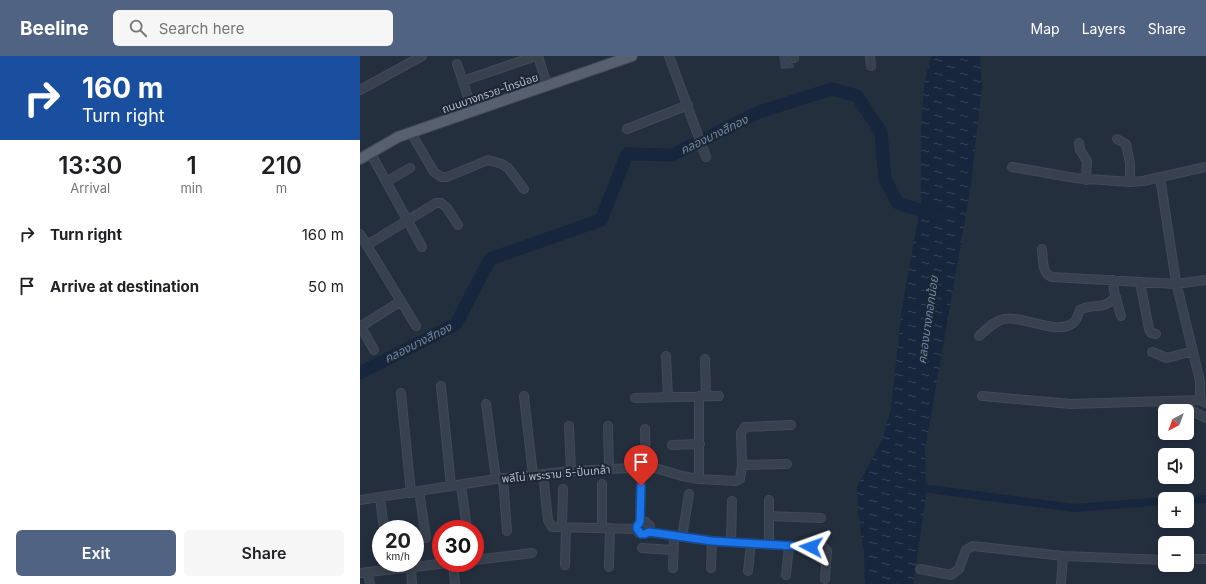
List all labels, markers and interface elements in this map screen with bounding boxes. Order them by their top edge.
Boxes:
search box [113,10,393,46]
text: Beeline [20,17,89,40]
icon: search [127,17,149,39]
text: Search here [159,19,244,38]
text: Map [1031,20,1060,37]
text: Layers [1082,20,1126,37]
text: Share [1148,20,1186,37]
street label: ถนนบางกรวย-ไทรน้อย [440,70,540,116]
text: 160 m [82,71,163,105]
icon: right [16,72,68,124]
text: Turn right [82,105,165,126]
water label: คลองบางสีทอง [677,111,751,157]
text: 13:30 [58,151,122,180]
text: 1 [187,151,197,180]
text: 210 [261,151,302,180]
text: Arrival [70,180,110,196]
text: min [180,180,203,196]
text: m [276,180,287,196]
icon: right [16,223,38,245]
text: Turn right [50,225,122,244]
text: 160 m [302,225,344,244]
water label: คลองบางกอกน้อย [914,274,941,365]
icon: arrive [16,275,38,297]
text: Arrive at destination [50,277,199,296]
text: 50 m [308,277,344,296]
water label: คลองบางสีทอง [382,319,454,366]
north arrow [1158,404,1194,440]
map controls [1158,404,1194,572]
pin [624,445,658,486]
button: sound [1158,448,1194,484]
icon: arrive [630,451,652,473]
street label: พลีโน่ พระราม 5-ปิ่นเกล้า [501,462,611,486]
button: + [1158,492,1194,528]
speed limit sign: 30 [432,520,484,572]
position arrow [790,526,832,568]
text: 20 [385,529,411,553]
button: Exit [16,530,176,576]
button: Share [184,530,344,576]
button: − [1158,536,1194,572]
text: km/h [386,550,410,562]

